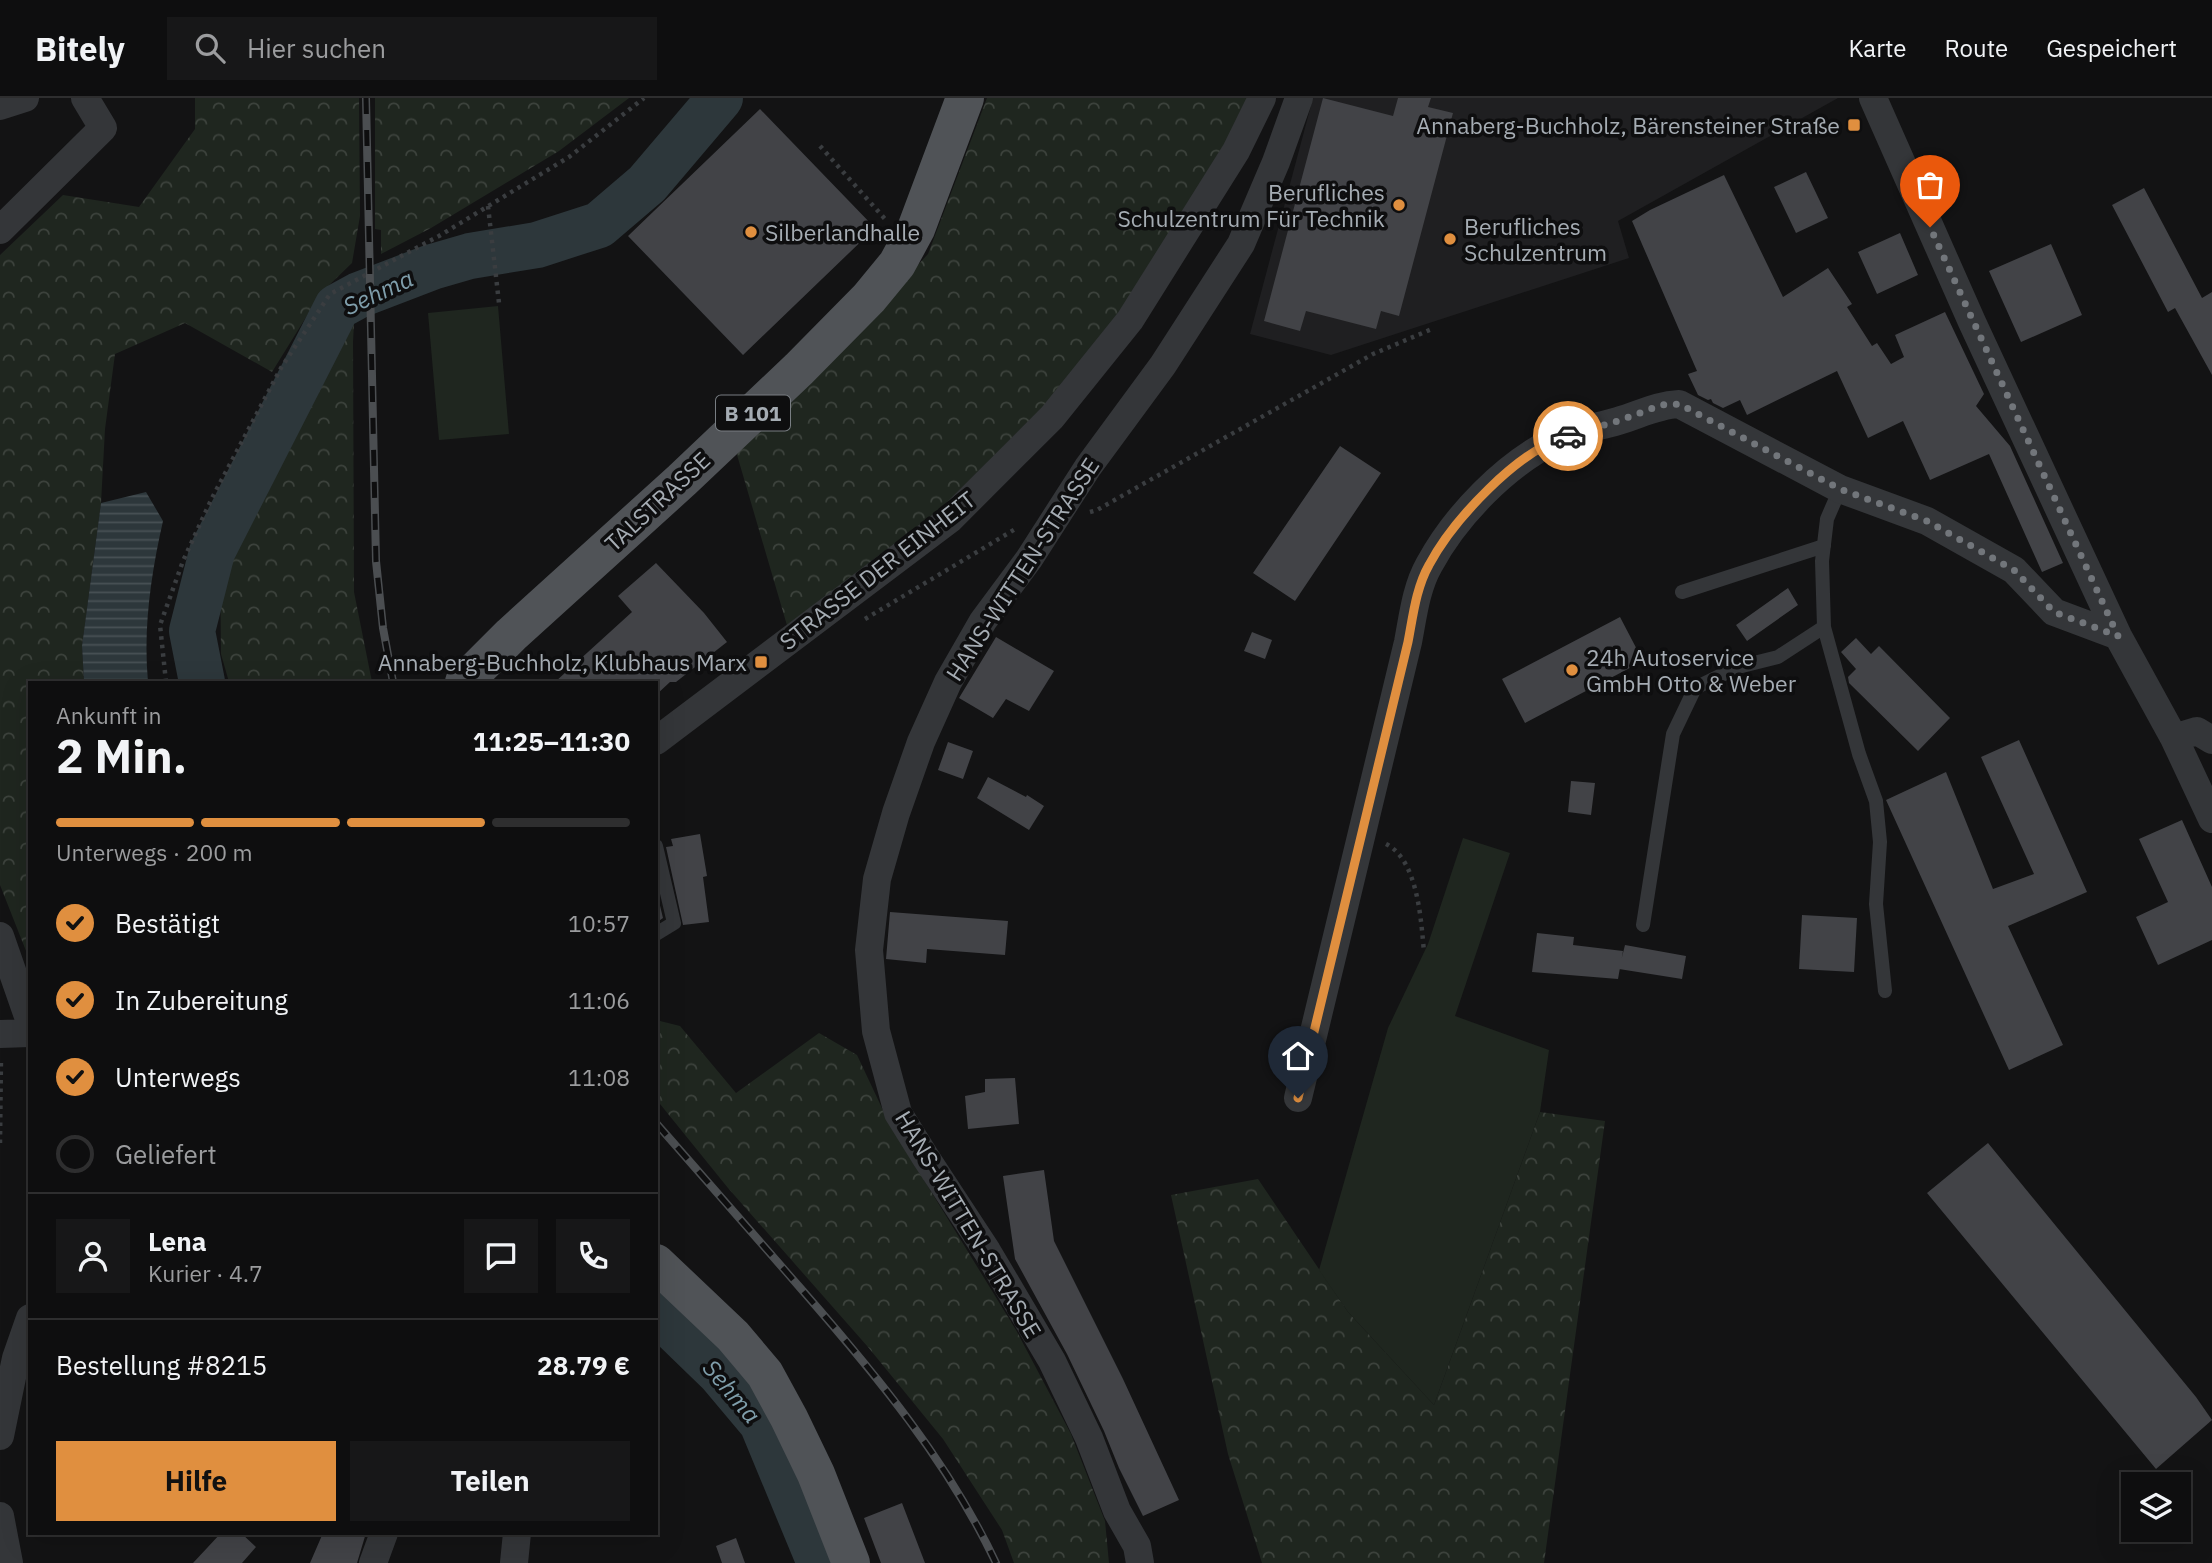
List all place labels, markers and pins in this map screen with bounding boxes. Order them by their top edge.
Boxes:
place label: Annaberg-Buchholz, Bärensteiner Straße [1416,110,1840,140]
marker: Annaberg-Buchholz, Bärensteiner Straße [1846,117,1862,133]
pin [1900,155,1960,227]
place label: Berufliches Schulzentrum Für Technik [1117,177,1385,233]
marker: Berufliches Schulzentrum Für Technik [1391,197,1407,213]
place label: Berufliches Schulzentrum [1464,211,1607,267]
place label: Silberlandhalle [765,217,920,247]
marker: Silberlandhalle [743,224,759,240]
marker: Berufliches Schulzentrum [1442,231,1458,247]
place label: 24h Autoservice GmbH Otto & Weber [1586,642,1797,698]
place label: Annaberg-Buchholz, Klubhaus Marx [378,647,747,677]
marker: Annaberg-Buchholz, Klubhaus Marx [753,654,769,670]
marker: 24h Autoservice GmbH Otto & Weber [1564,662,1580,678]
pin [1268,1026,1328,1098]

